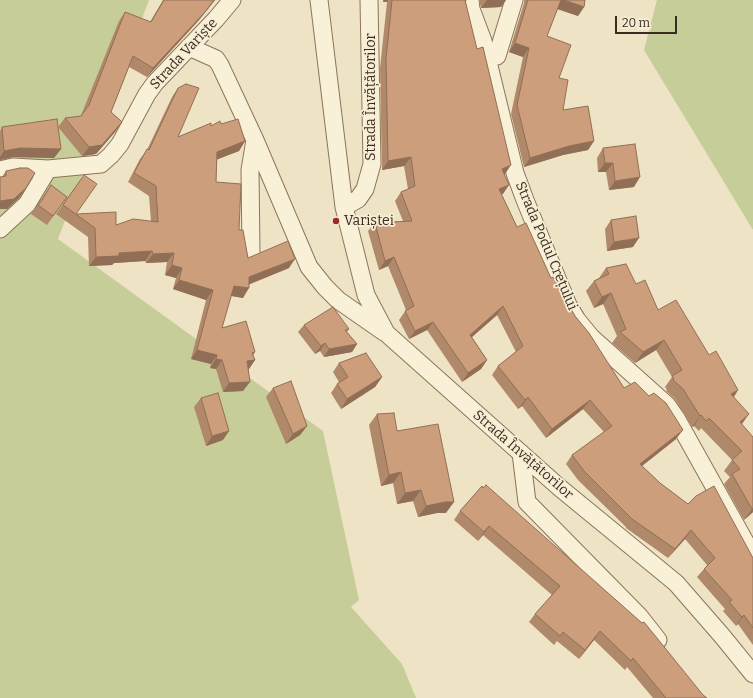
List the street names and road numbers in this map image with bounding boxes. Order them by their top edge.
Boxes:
street label: Strada Variște [147,15,221,93]
street label: Strada Învățătorilor [363,33,379,161]
street label: Strada Podul Crețului [511,179,581,313]
street label: Strada Învățătorilor [469,407,577,503]

